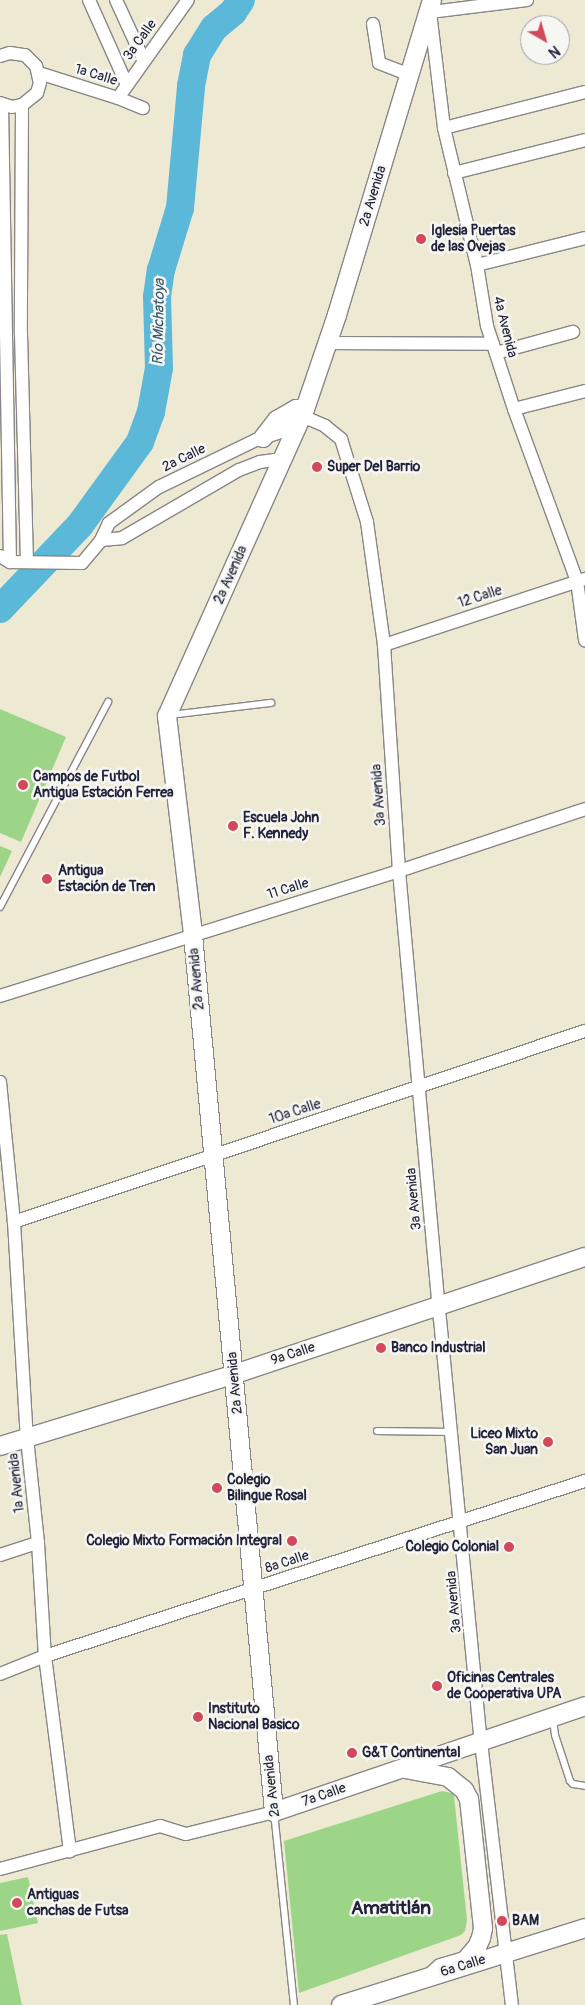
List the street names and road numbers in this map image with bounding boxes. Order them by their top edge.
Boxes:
street label: 3a Calle [120,16,160,64]
street label: 1a Calle [73,61,119,89]
street label: 2a Avenida [356,164,390,228]
street label: 4a Avenida [489,295,521,359]
street label: 2a Calle [160,440,208,476]
street label: 2a Avenida [211,543,251,607]
street label: 12 Calle [456,582,504,612]
street label: 3a Avenida [368,763,390,827]
street label: 11 Calle [265,875,311,903]
street label: 2a Avenida [186,947,208,1011]
street label: 10a Calle [267,1096,323,1128]
street label: 3a Avenida [403,1167,425,1231]
street label: 9a Calle [269,1339,317,1369]
street label: 2a Avenida [224,1351,246,1415]
street label: 1a Avenida [6,1452,28,1514]
street label: 8a Calle [263,1547,311,1577]
street label: 3a Avenida [443,1570,465,1634]
street label: 2a Avenida [260,1754,284,1818]
street label: 7a Calle [300,1780,348,1810]
street label: 6a Calle [438,1951,488,1981]

